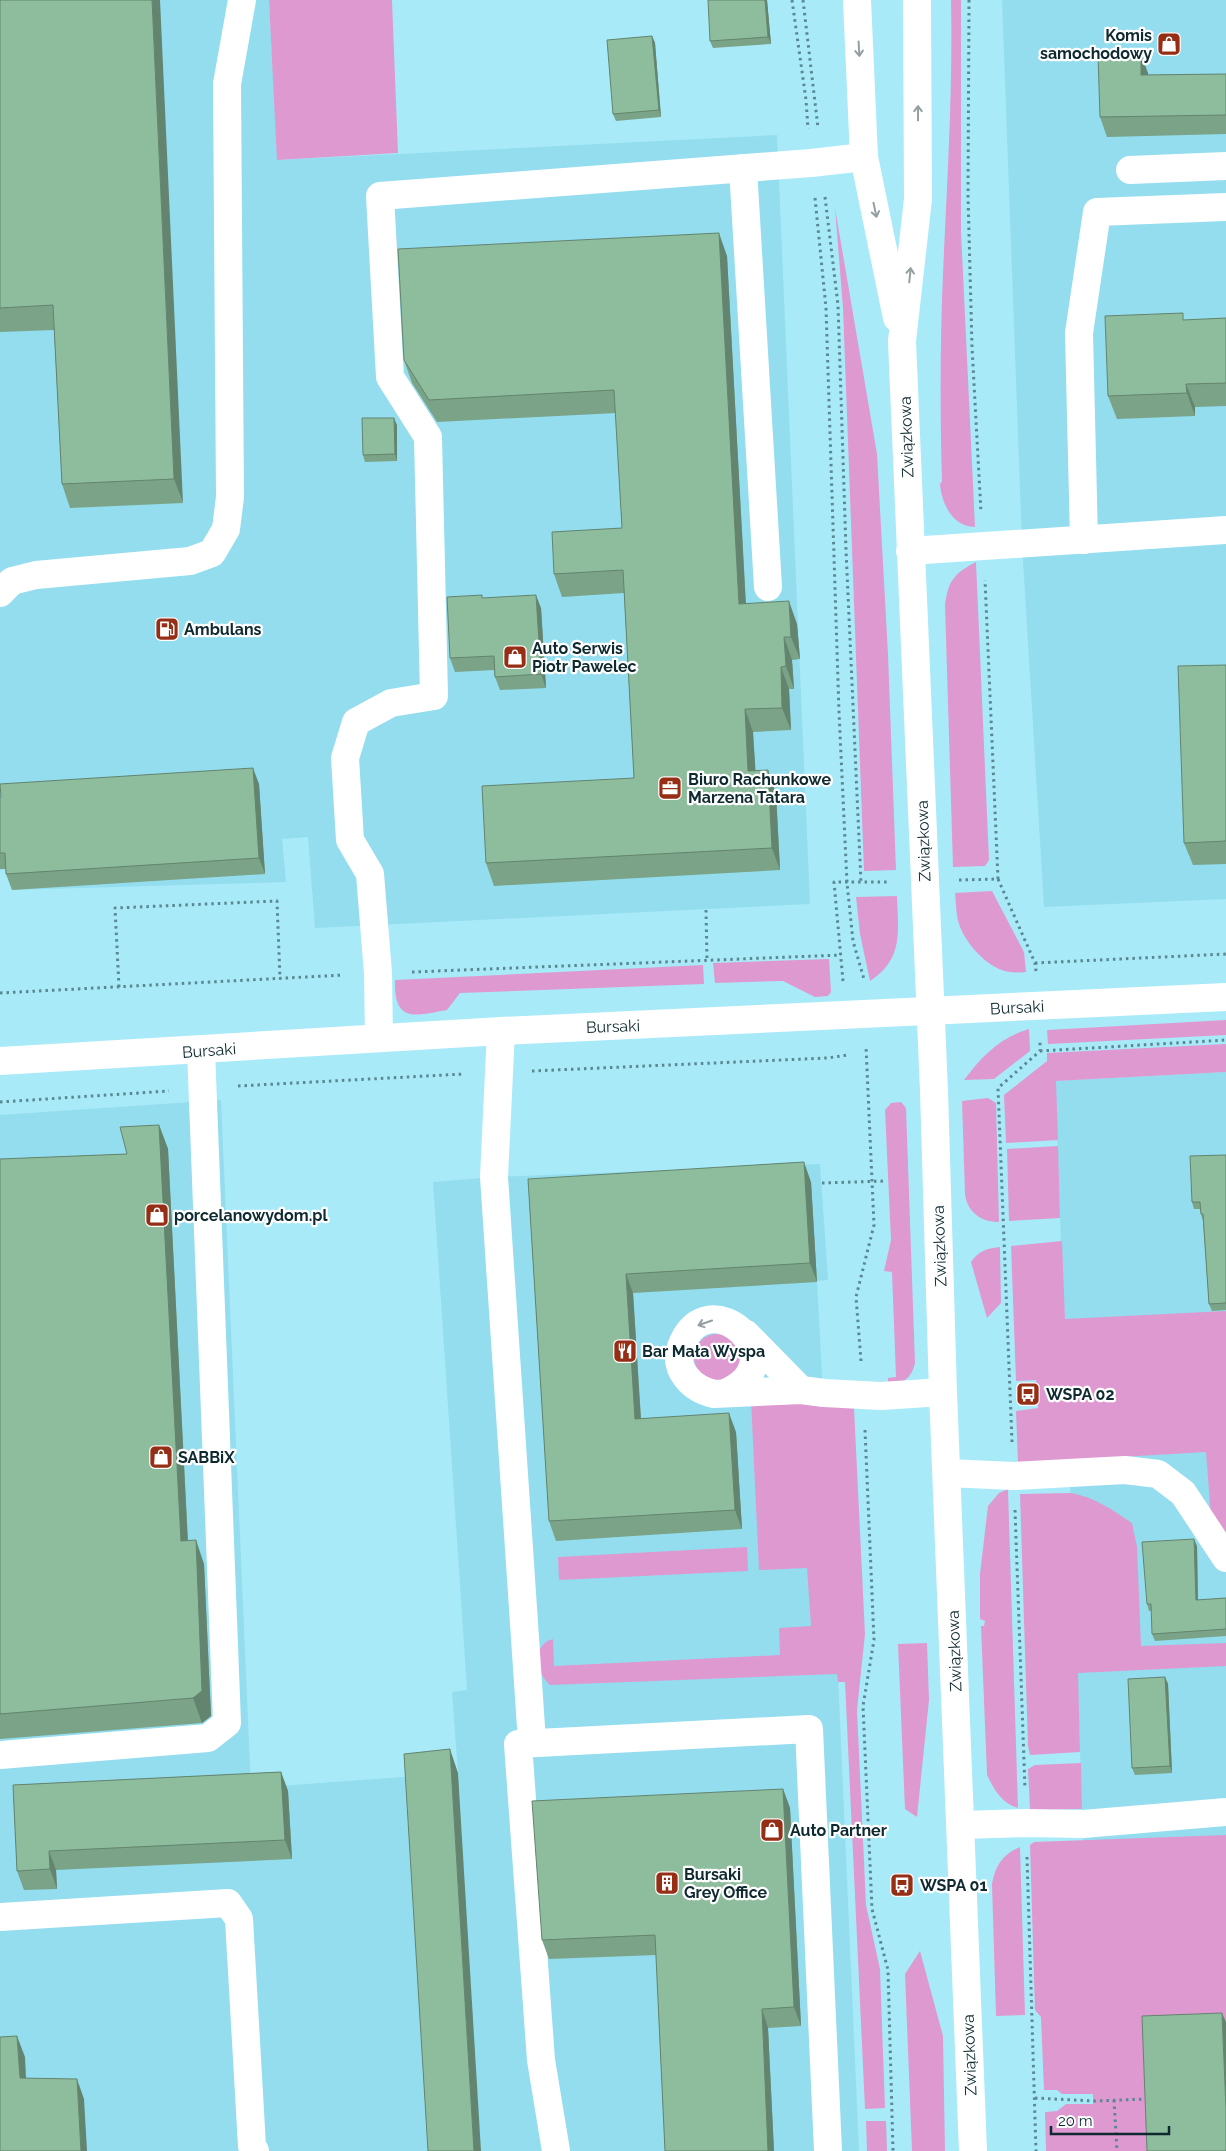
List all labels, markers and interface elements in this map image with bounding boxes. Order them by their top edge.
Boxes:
place label: Komis samochodowy [1040,26,1152,63]
shop icon: Komis samochodowy [1156,31,1182,57]
one-way arrow [855,40,864,56]
one-way arrow [913,105,923,122]
one-way arrow [871,202,881,218]
one-way arrow [905,268,915,284]
street label: Związkowa [896,396,917,478]
fuel station icon: Ambulans [154,616,180,642]
place label: Ambulans [184,620,262,639]
place label: Auto Serwis Piotr Pawelec [532,639,637,676]
shop icon: Auto Serwis Piotr Pawelec [502,644,528,670]
place label: Biuro Rachunkowe Marzena Tatara [688,770,831,807]
office icon: Biuro Rachunkowe Marzena Tatara [657,775,683,801]
street label: Związkowa [913,800,934,882]
street label: Bursaki [989,997,1045,1018]
street label: Bursaki [586,1016,640,1037]
street label: Bursaki [181,1039,237,1062]
shop icon: porcelanowydom.pl [144,1202,170,1228]
street label: Związkowa [929,1205,950,1287]
place label: porcelanowydom.pl [174,1206,328,1225]
one-way arrow [698,1319,713,1328]
restaurant icon: Bar Mała Wyspa [612,1338,638,1364]
place label: Bar Mała Wyspa [642,1342,765,1361]
bus stop icon: WSPA 02 [1015,1381,1041,1407]
place label: WSPA 02 [1046,1385,1114,1404]
shop icon: SABBiX [148,1444,174,1470]
place label: SABBiX [178,1448,235,1467]
street label: Związkowa [944,1610,965,1692]
shop icon: Auto Partner [759,1817,785,1843]
place label: Auto Partner [790,1821,887,1840]
place label: Bursaki Grey Office [684,1865,768,1902]
building icon: Bursaki Grey Office [654,1870,680,1896]
bus stop icon: WSPA 01 [889,1872,915,1898]
place label: WSPA 01 [920,1876,987,1895]
street label: Związkowa [959,2014,980,2096]
scale bar [1051,2104,1168,2136]
text: 20 m [1058,2112,1093,2130]

